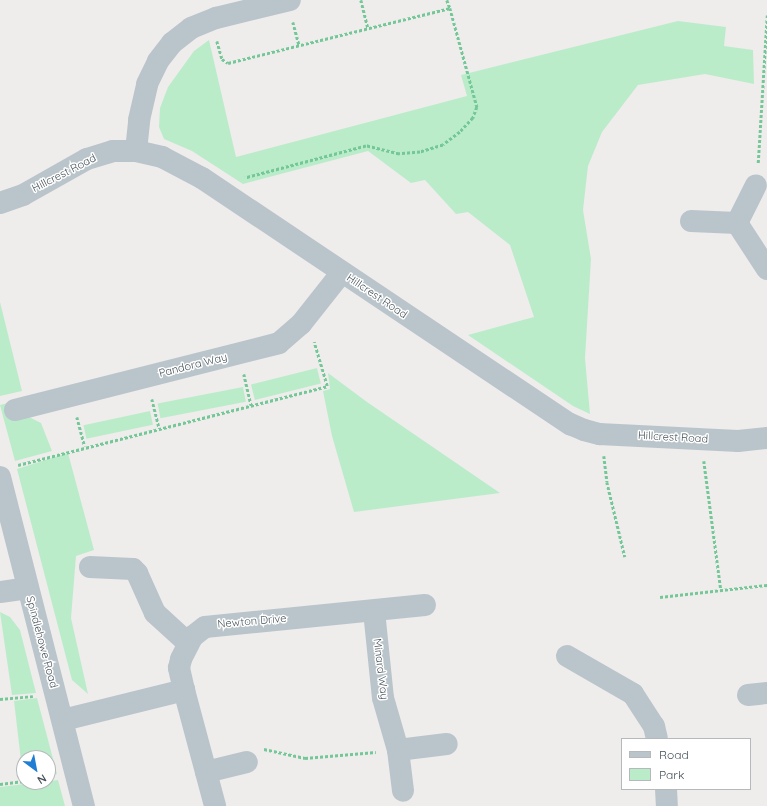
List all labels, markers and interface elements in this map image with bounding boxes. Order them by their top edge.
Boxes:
street label: Hillcrest Road [30,151,98,195]
street label: Hillcrest Road [344,271,410,321]
street label: Pandora Way [157,350,229,380]
street label: Hillcrest Road [638,429,708,445]
street label: Spindlehowe Road [23,595,61,689]
street label: Newton Drive [217,611,287,631]
street label: Minard Way [371,638,391,700]
legend [621,738,751,790]
text: Road [659,747,689,762]
north arrow [16,750,56,790]
text: Park [659,767,684,782]
text: N [35,771,49,787]

